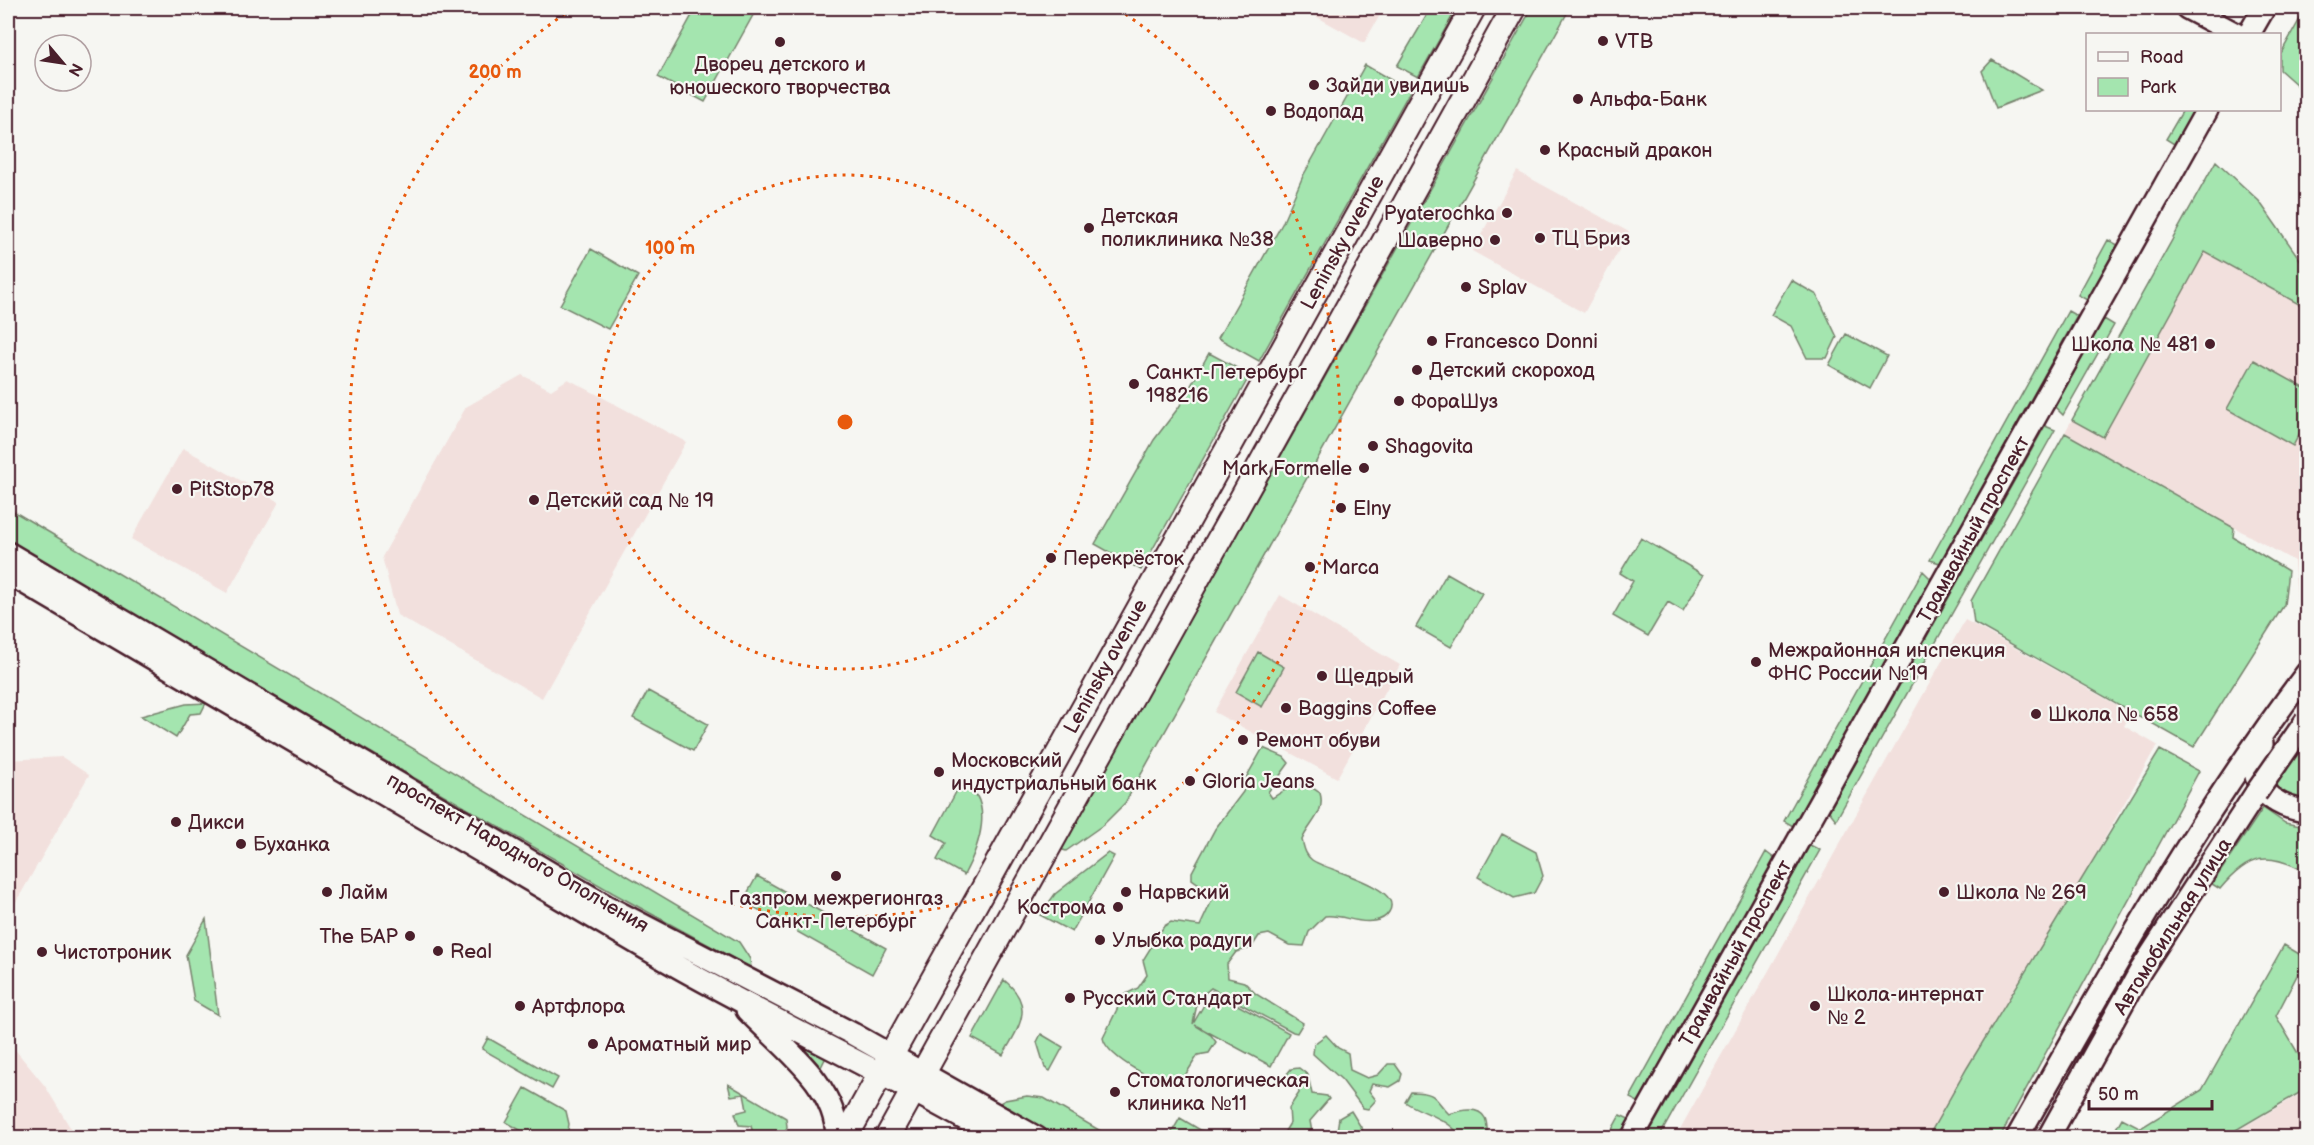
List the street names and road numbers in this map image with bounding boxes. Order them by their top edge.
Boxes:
street label: Leninsky avenue [1296,171,1390,314]
street label: Трамвайный проспект [1912,431,2036,627]
street label: Leninsky avenue [1059,595,1153,738]
street label: проспект Народного Ополчения [382,768,653,938]
street label: Автомобильная улица [2108,834,2237,1020]
street label: Трамвайный проспект [1674,855,1798,1051]

